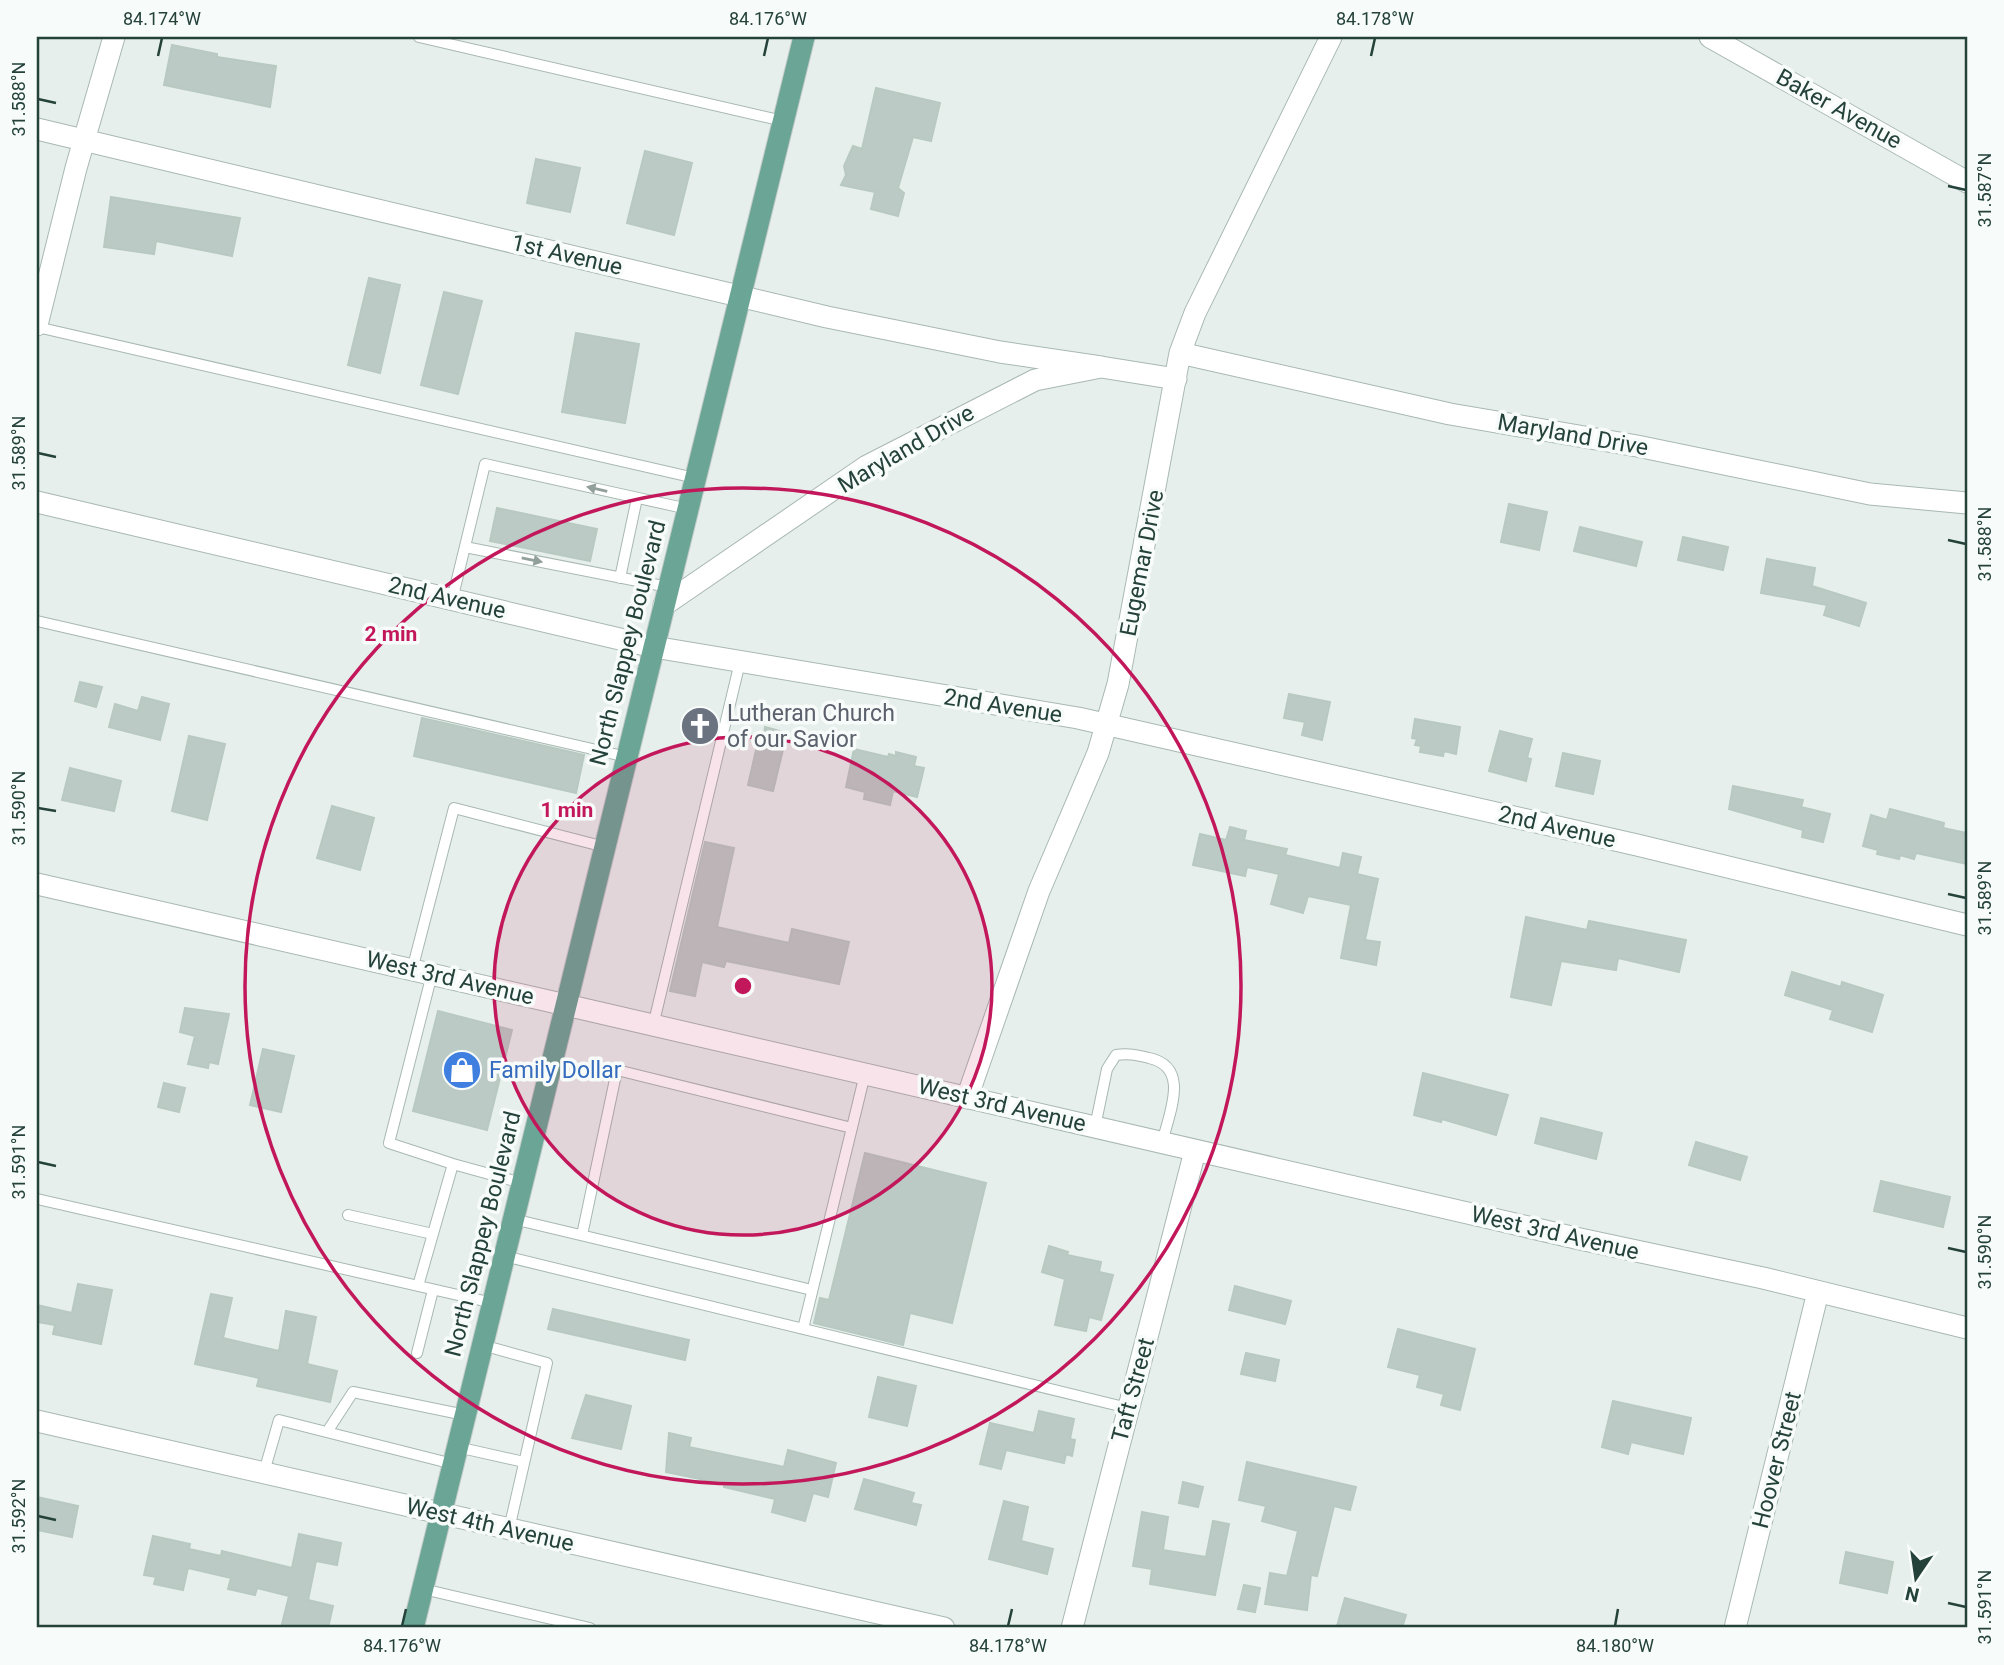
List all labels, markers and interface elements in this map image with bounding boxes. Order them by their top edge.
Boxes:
text: 84.174°W [123,8,201,29]
text: 84.176°W [729,8,807,29]
text: 84.178°W [1336,8,1414,29]
text: 31.588°N [8,62,29,136]
street label: Baker Avenue [1772,63,1906,155]
text: 31.587°N [1974,153,1995,227]
street label: 1st Avenue [509,229,625,281]
street label: Maryland Drive [833,399,979,499]
street label: Maryland Drive [1496,408,1650,462]
text: 31.589°N [8,416,29,490]
one-way arrow [586,484,608,495]
street label: Eugemar Drive [1115,488,1169,638]
text: 31.588°N [1974,507,1995,581]
street label: North Slappey Boulevard [584,518,672,768]
one-way arrow [521,555,543,566]
street label: 2nd Avenue [386,571,508,625]
text: 2 min [365,622,417,646]
street label: 2nd Avenue [942,683,1064,729]
place label: Lutheran Church of our Savior [727,700,895,753]
church icon: Lutheran Church of our Savior [679,705,721,747]
text: 31.590°N [8,771,29,845]
text: 1 min [541,798,593,822]
street label: 2nd Avenue [1496,800,1618,854]
text: 31.589°N [1974,861,1995,935]
street label: West 3rd Avenue [363,946,537,1010]
centre of rings [731,974,755,998]
shop icon: Family Dollar [441,1049,483,1091]
place label: Family Dollar [489,1057,622,1084]
street label: West 3rd Avenue [915,1073,1089,1137]
street label: North Slappey Boulevard [439,1109,527,1359]
text: 31.591°N [8,1125,29,1199]
street label: West 3rd Avenue [1468,1201,1642,1265]
text: 31.590°N [1974,1215,1995,1289]
street label: Taft Street [1106,1335,1160,1445]
street label: Hoover Street [1747,1389,1807,1531]
text: 31.592°N [8,1479,29,1553]
street label: West 4th Avenue [403,1493,577,1557]
north arrow [1882,1542,1952,1612]
text: 31.591°N [1974,1570,1995,1644]
text: N [1903,1581,1921,1607]
text: 84.176°W [363,1635,441,1656]
text: 84.178°W [969,1635,1047,1656]
text: 84.180°W [1576,1635,1654,1656]

